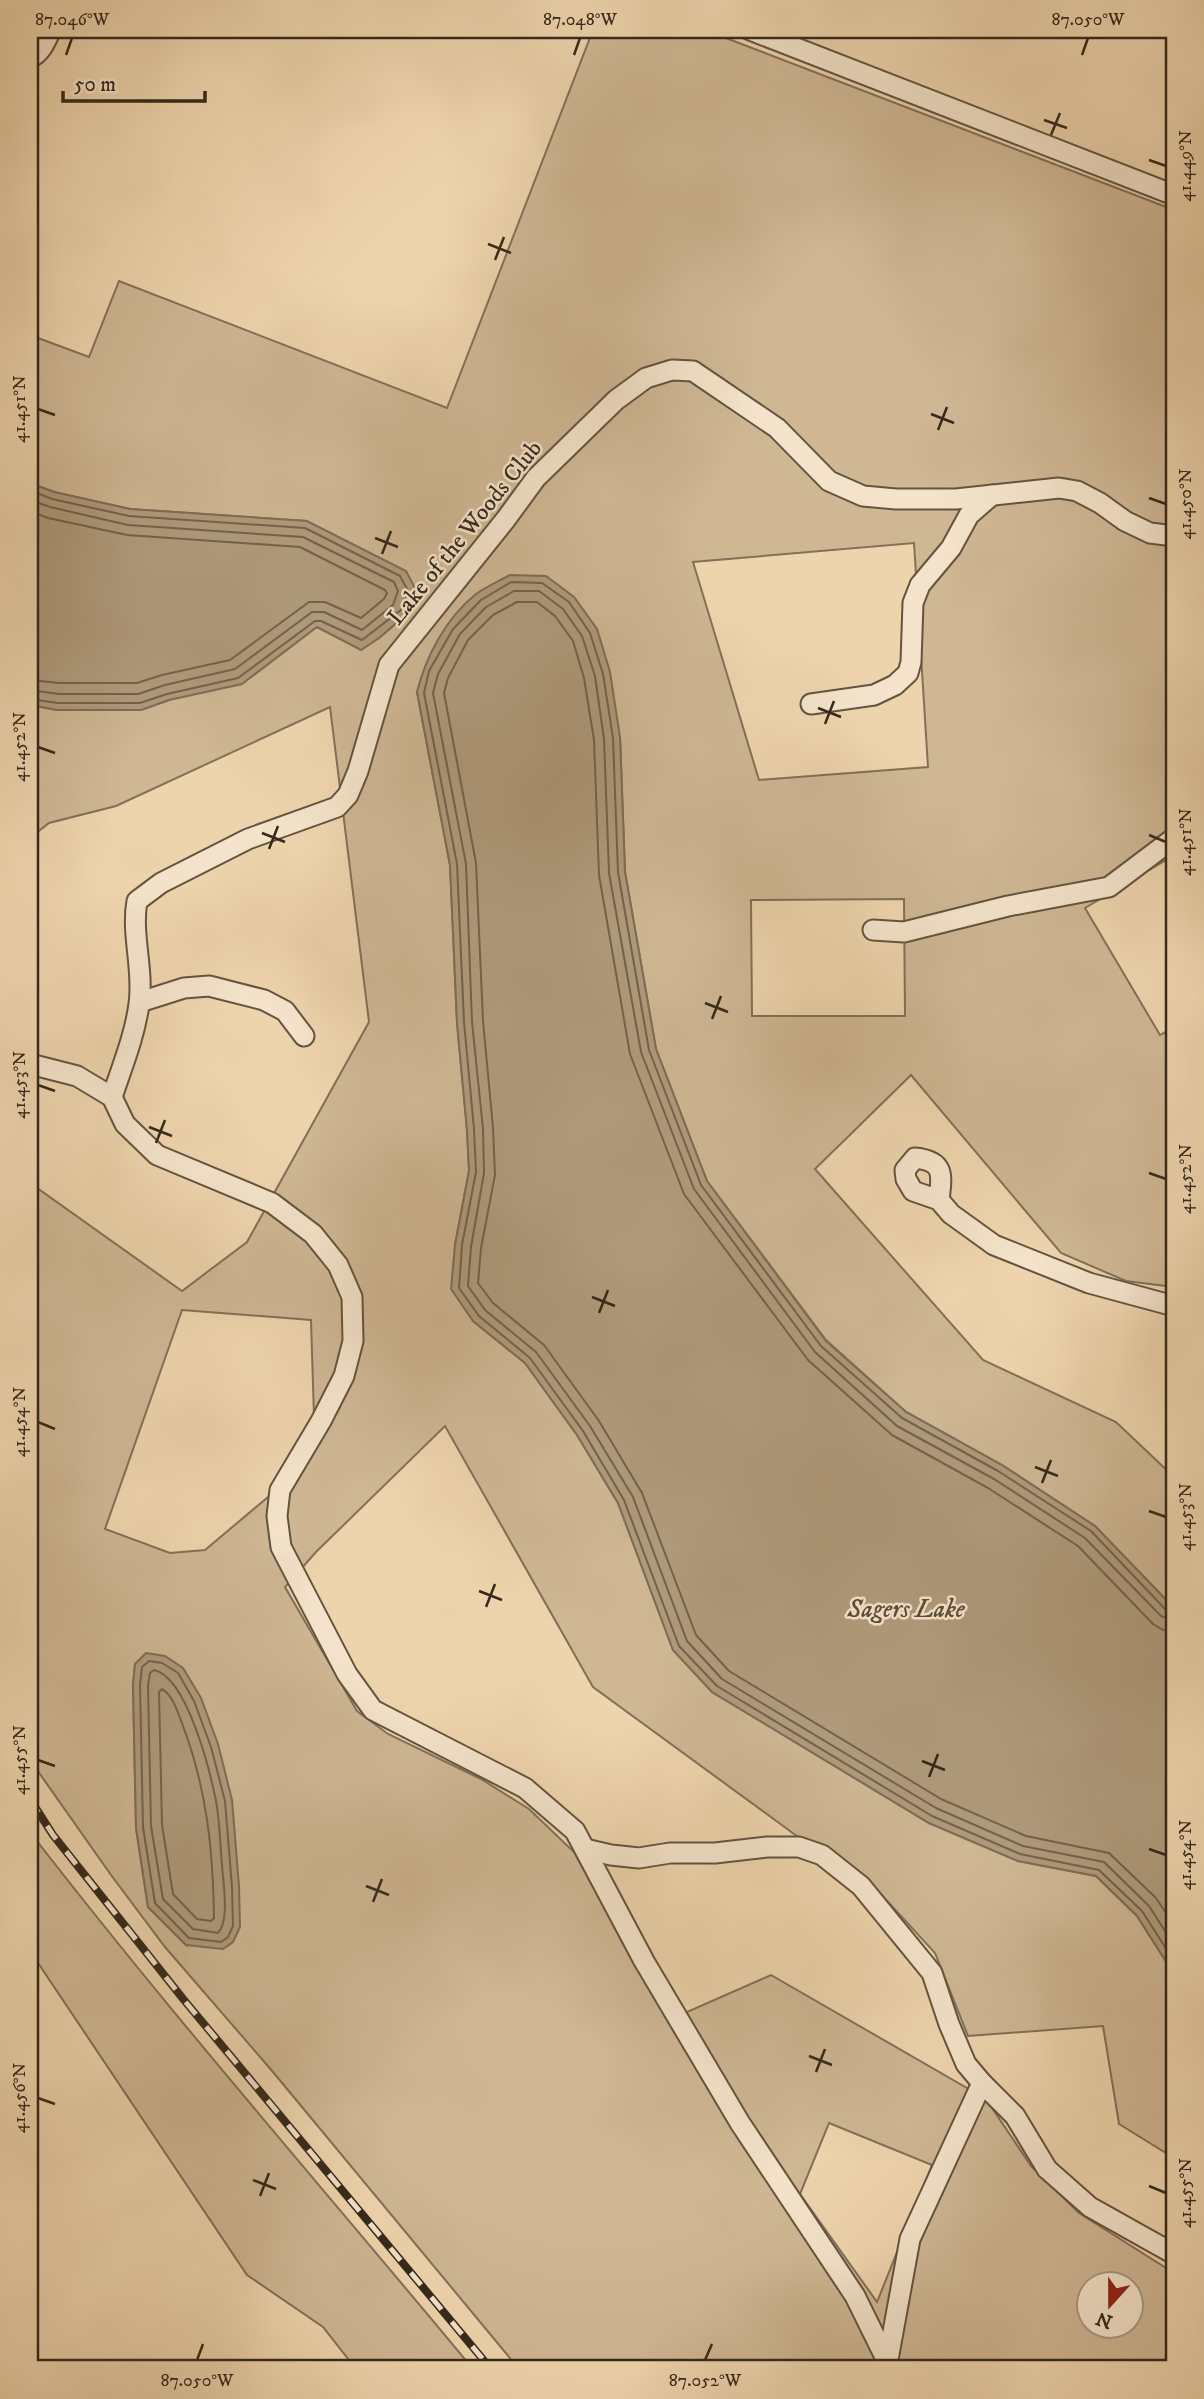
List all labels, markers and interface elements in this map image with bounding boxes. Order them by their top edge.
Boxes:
text: 87.046°W [35,9,110,31]
text: 87.048°W [543,9,617,31]
text: 87.050°W [1051,9,1125,31]
scale bar [63,60,205,104]
text: 50 m [74,72,116,98]
text: 41.449°N [1175,130,1197,202]
text: 41.451°N [9,375,31,443]
street label: Lake of the Woods Club [381,435,549,631]
text: 41.450°N [1175,468,1197,539]
text: 41.452°N [9,712,31,782]
text: 41.451°N [1175,808,1197,876]
text: 41.453°N [9,1051,31,1119]
text: 41.452°N [1175,1144,1197,1214]
text: 41.454°N [9,1387,31,1457]
text: 41.453°N [1175,1483,1197,1551]
water label: Sagers Lake [846,1593,966,1626]
text: 41.455°N [9,1725,31,1795]
text: 41.454°N [1175,1820,1197,1890]
text: 41.456°N [9,2063,31,2133]
text: 41.455°N [1175,2158,1197,2228]
north arrow [1074,2270,1144,2340]
text: N [1093,2306,1116,2333]
text: 87.050°W [160,2370,234,2392]
text: 87.052°W [669,2370,742,2392]

